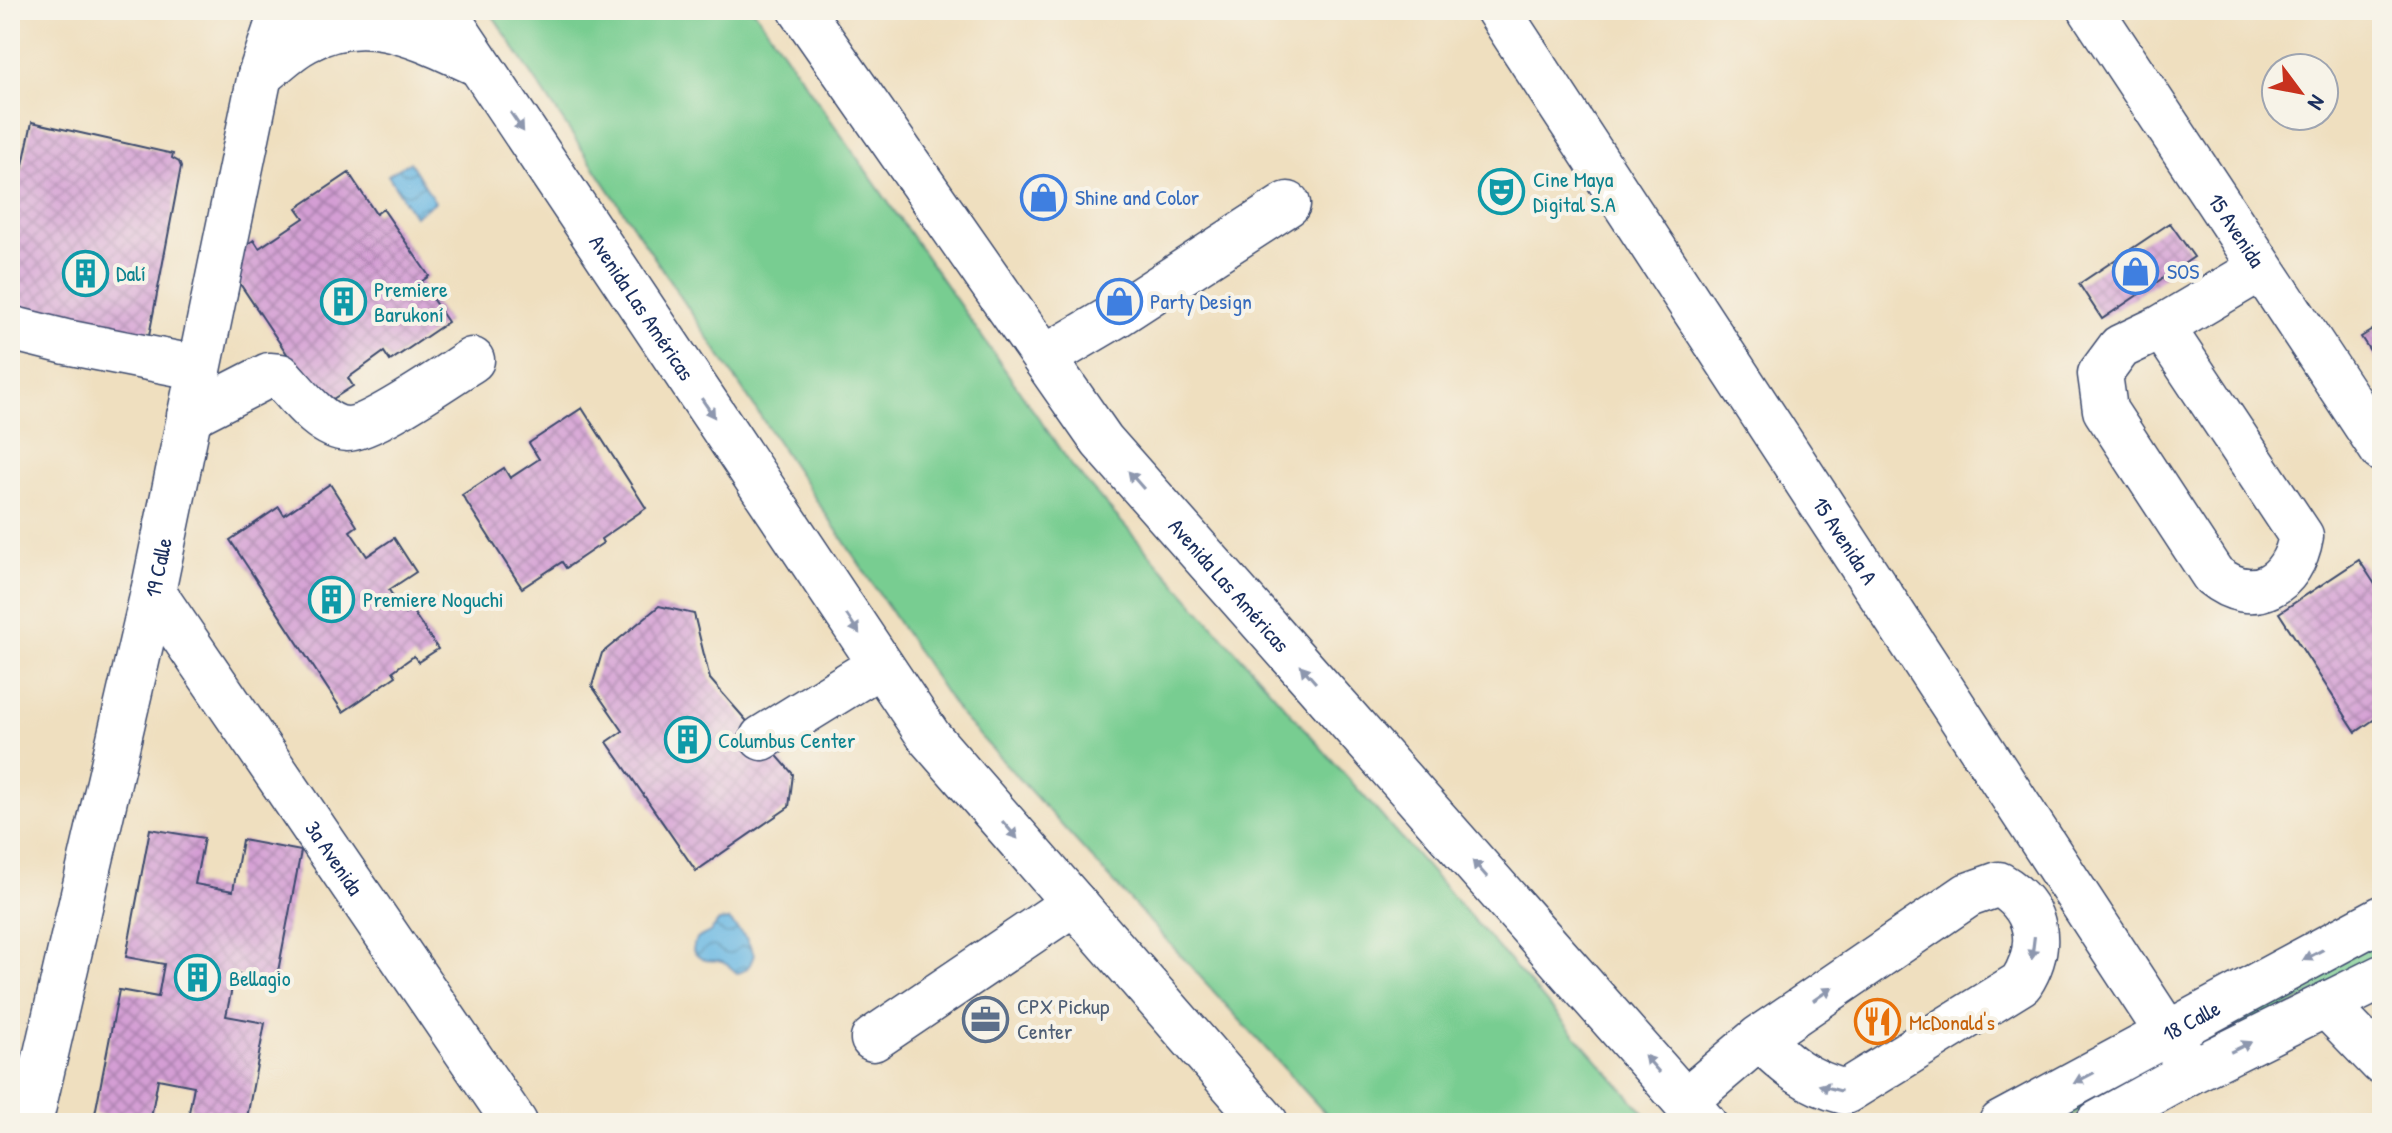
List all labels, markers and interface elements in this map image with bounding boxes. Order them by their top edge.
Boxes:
north arrow [2260,52,2340,132]
text: N [2301,90,2333,116]
one-way arrow [509,111,524,132]
place label: Cine Maya Digital S.A [1533,164,1616,219]
theatre icon: Cine Maya Digital S.A [1478,168,1526,216]
shop icon: Shine and Color [1020,173,1068,221]
place label: Shine and Color [1075,182,1200,212]
street label: 15 Avenida [2201,187,2272,273]
street label: Avenida Las Américas [582,229,702,386]
shop icon: SOS [2112,247,2160,295]
building icon: Dalí [61,249,109,297]
place label: SOS [2167,256,2199,286]
place label: Dalí [116,258,146,288]
place label: Premiere Barukoní [374,274,448,329]
shop icon: Party Design [1095,277,1143,325]
building icon: Premiere Barukoní [319,278,367,326]
place label: Party Design [1150,286,1252,316]
one-way arrow [701,397,716,418]
one-way arrow [1128,470,1145,490]
street label: 15 Avenida A [1806,491,1885,590]
street label: Avenida Las Américas [1162,512,1297,659]
street label: 19 Calle [137,535,179,600]
building icon: Premiere Noguchi [308,575,356,623]
place label: Premiere Noguchi [363,584,504,614]
one-way arrow [845,613,860,634]
one-way arrow [1300,665,1317,685]
building icon: Columbus Center [663,716,711,764]
place label: Columbus Center [718,725,856,755]
street label: 3a Avenida [298,815,371,902]
one-way arrow [1001,820,1018,840]
one-way arrow [1472,860,1489,880]
one-way arrow [2027,936,2040,961]
one-way arrow [2302,948,2325,961]
building icon: Bellagio [174,954,222,1002]
place label: Bellagio [229,963,291,993]
one-way arrow [1812,988,1834,1002]
place label: CPX Pickup Center [1017,991,1110,1046]
street label: 18 Calle [2157,993,2226,1048]
office icon: CPX Pickup Center [962,995,1010,1043]
restaurant icon: McDonald's [1854,998,1902,1046]
place label: McDonald's [1909,1007,1995,1037]
one-way arrow [2229,1040,2253,1054]
one-way arrow [1644,1055,1661,1075]
one-way arrow [2073,1071,2096,1085]
one-way arrow [1818,1081,1843,1093]

